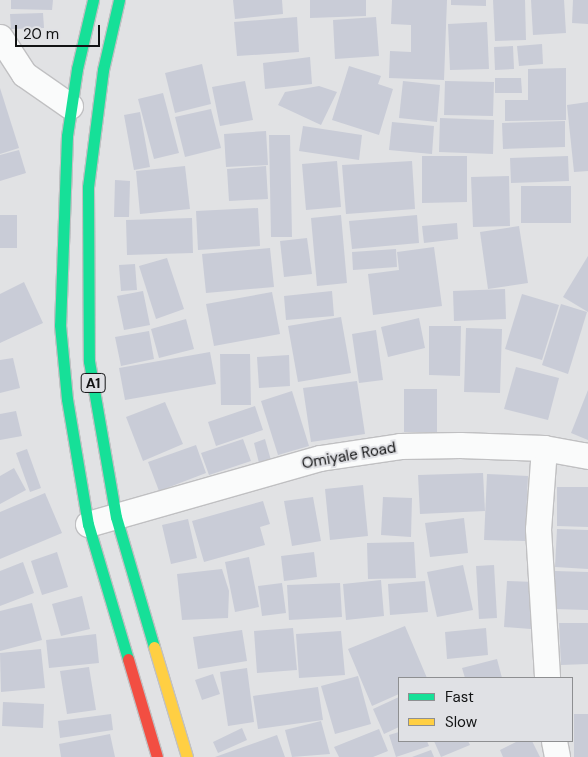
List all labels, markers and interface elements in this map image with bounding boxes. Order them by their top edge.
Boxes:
scale bar [18,15,102,47]
text: 20 m [23,24,59,44]
road number: A1 [80,372,106,394]
street label: Omiyale Road [300,439,398,473]
legend [398,677,573,742]
text: Fast [445,687,474,707]
text: Slow [445,712,477,732]

